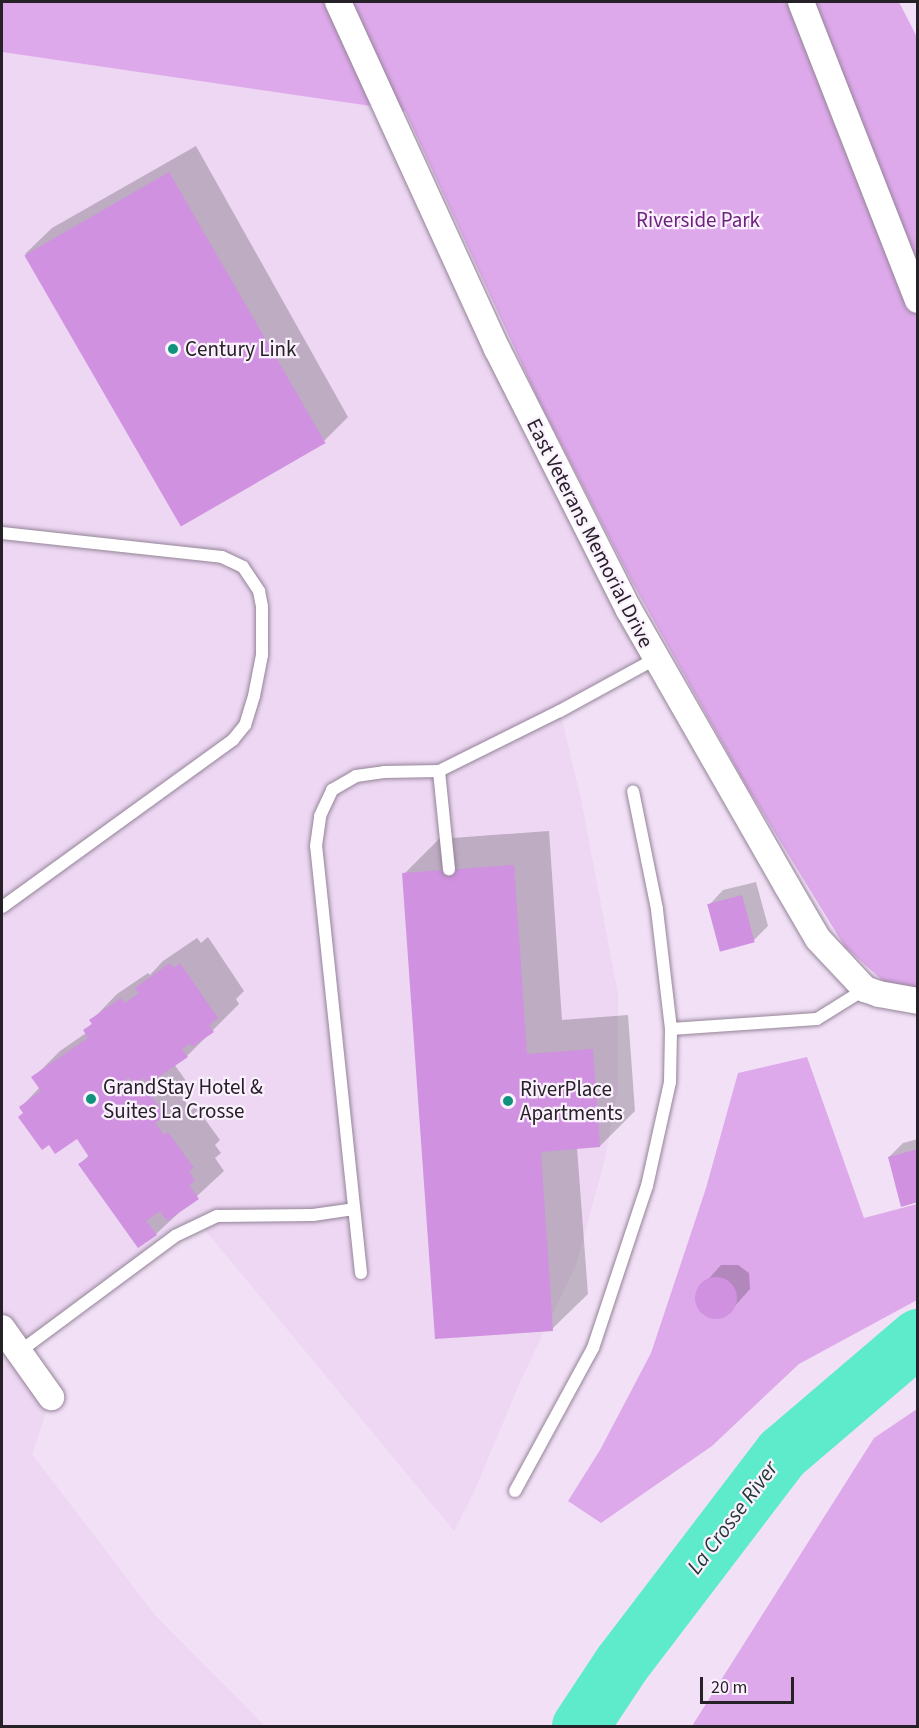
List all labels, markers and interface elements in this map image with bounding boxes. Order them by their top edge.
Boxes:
park label: Riverside Park [636,207,760,233]
place label: Century Link [185,336,296,362]
marker: Century Link [166,342,180,356]
street label: East Veterans Memorial Drive [521,414,659,652]
place label: GrandStay Hotel & Suites La Crosse [103,1074,263,1124]
place label: RiverPlace Apartments [520,1076,623,1126]
marker: GrandStay Hotel & Suites La Crosse [84,1092,98,1106]
marker: RiverPlace Apartments [501,1094,515,1108]
water label: La Crosse River [682,1456,784,1580]
scale bar [703,1665,798,1703]
text: 20 m [711,1675,747,1700]

